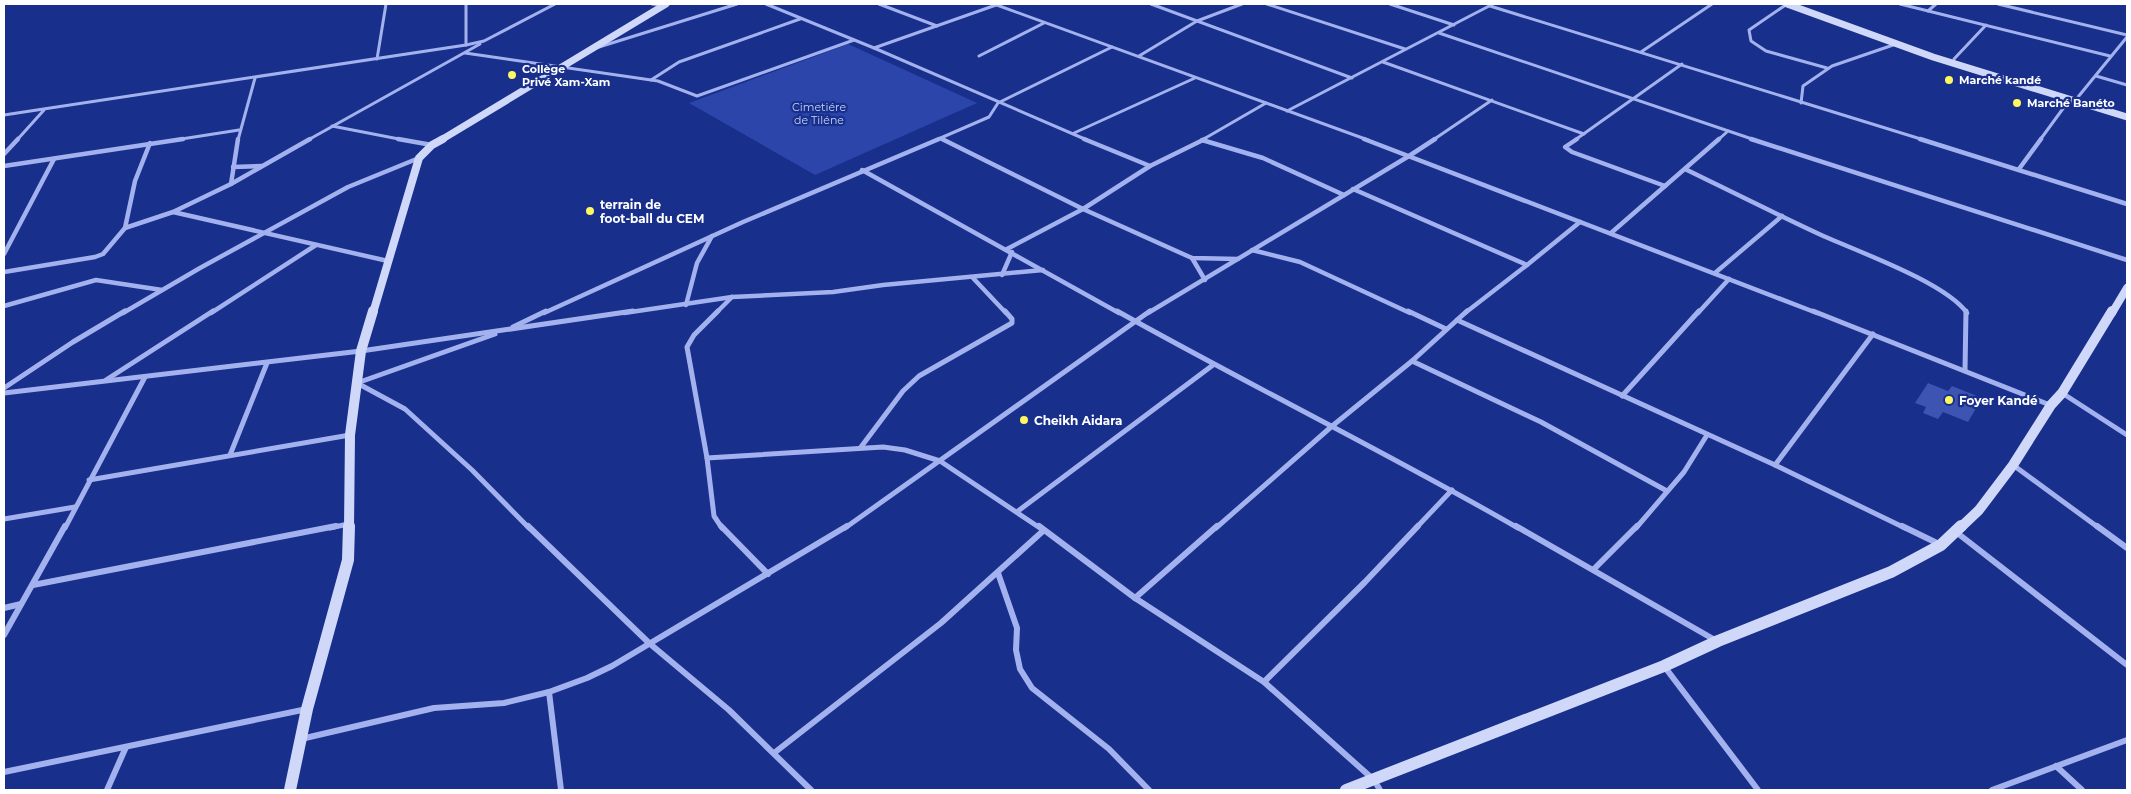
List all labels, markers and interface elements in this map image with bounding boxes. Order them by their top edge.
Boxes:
place label: Collège Privé Xam-Xam [522,62,610,89]
marker: Collège Privé Xam-Xam [506,69,518,81]
place label: Marché kandé [1959,73,2041,87]
marker: Marché kandé [1943,74,1955,86]
place label: Marché Banéto [2027,96,2115,110]
marker: Marché Banéto [2011,97,2023,109]
park label: Cimetiére de Tiléne [792,100,846,127]
place label: terrain de foot-ball du CEM [600,197,704,226]
marker: terrain de foot-ball du CEM [584,205,596,217]
place label: Foyer Kandé [1959,393,2038,408]
marker: Foyer Kandé [1943,394,1955,406]
place label: Cheikh Aidara [1034,413,1122,428]
marker: Cheikh Aidara [1018,414,1030,426]

